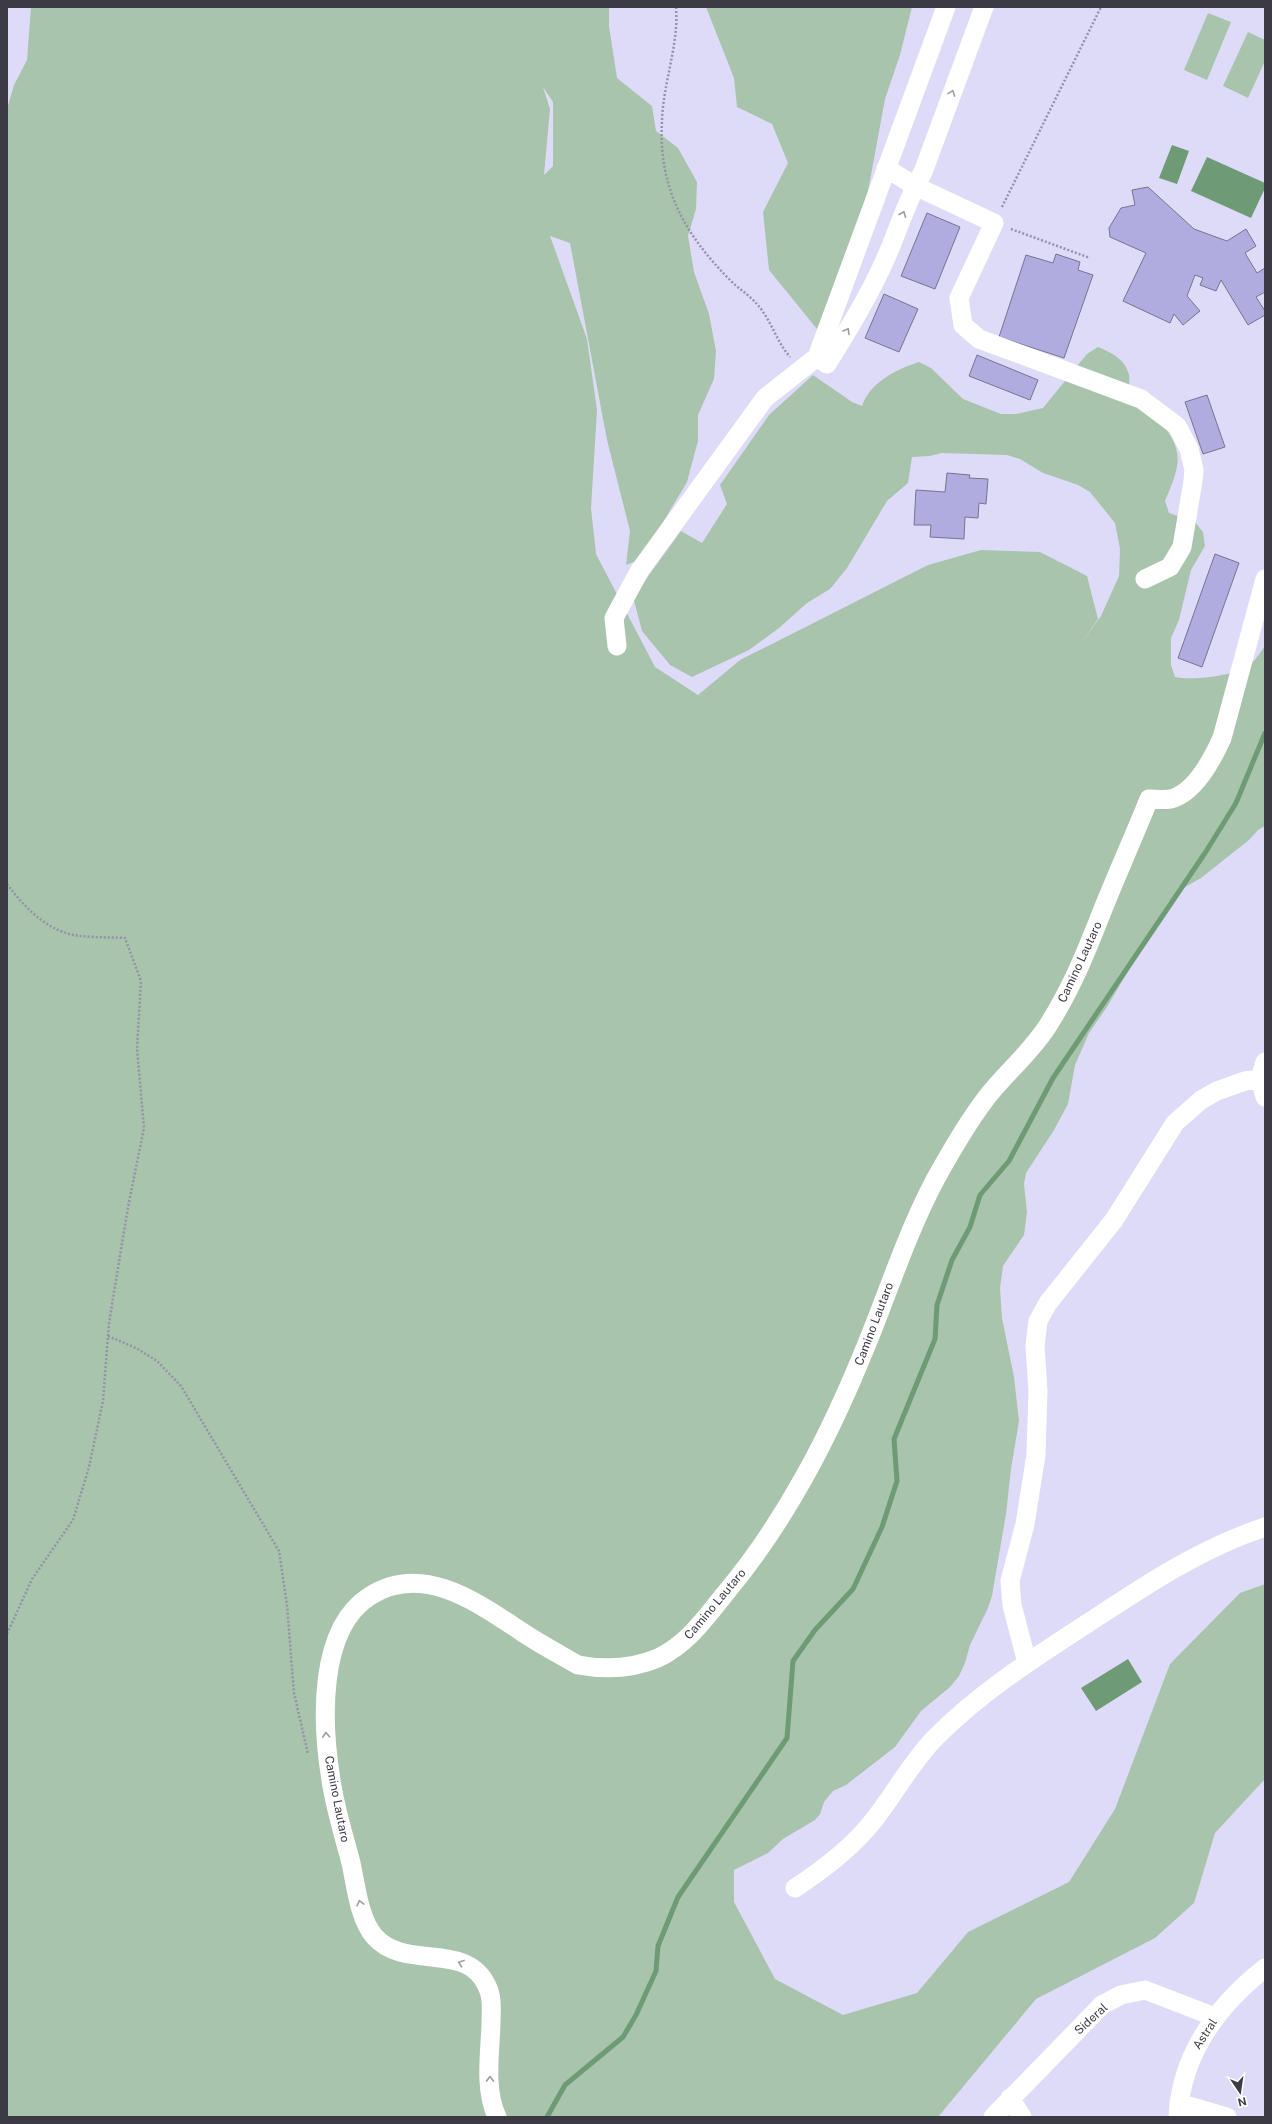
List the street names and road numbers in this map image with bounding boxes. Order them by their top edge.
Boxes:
street label: Camino Lautaro [1055,919,1105,1005]
street label: Camino Lautaro [852,1280,896,1367]
street label: Camino Lautaro [681,1566,749,1642]
street label: Camino Lautaro [322,1755,352,1844]
street label: Sideral [1072,2000,1111,2037]
street label: Astral [1190,2016,1220,2052]

